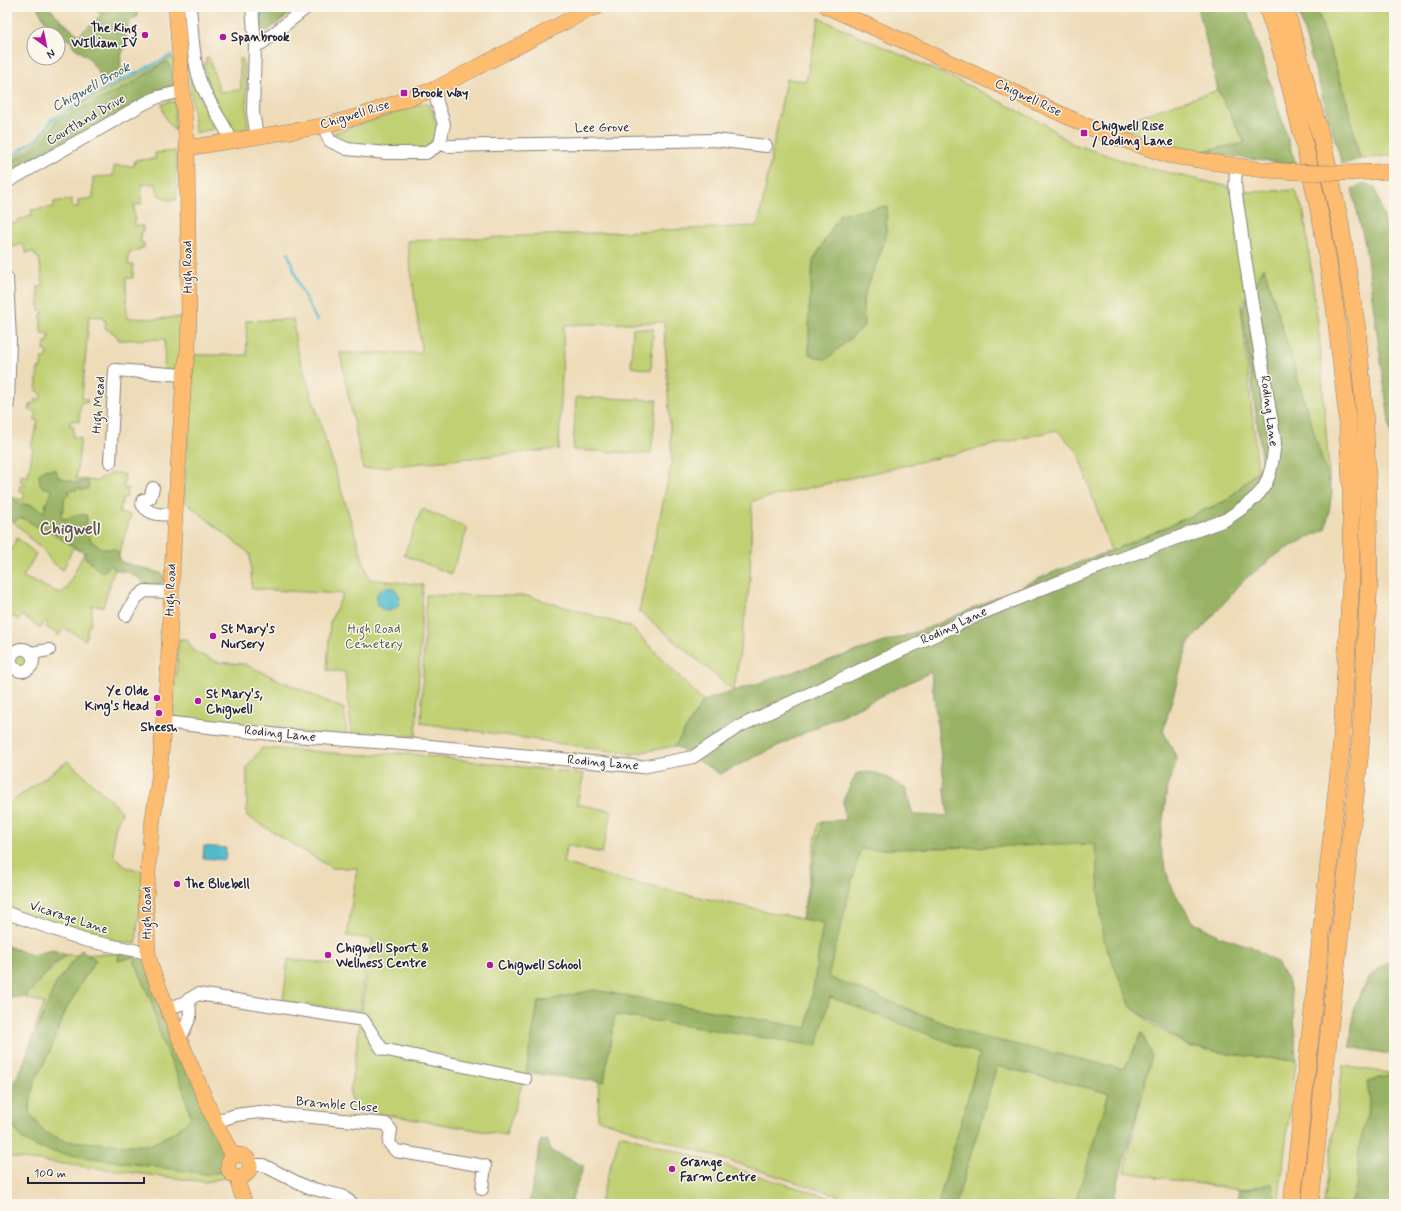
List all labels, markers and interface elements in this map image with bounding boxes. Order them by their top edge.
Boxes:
place label: The King WIlliam IV [70,20,138,52]
north arrow [26,26,66,66]
place label: Spanbrook [231,29,290,46]
marker: The King WIlliam IV [140,30,150,40]
marker: Spanbrook [218,32,228,42]
text: N [44,46,58,61]
water label: Chigwell Brook [49,58,135,118]
street label: Chigwell Rise [991,75,1064,122]
place label: Brook Way [412,85,468,102]
marker: Brook Way [399,88,409,98]
street label: Courtland Drive [43,90,129,149]
street label: Chigwell Rise [318,96,392,135]
place label: Chigwell Rise / Roding Lane [1092,118,1173,151]
street label: Lee Grove [574,119,630,137]
marker: Chigwell Rise / Roding Lane [1079,128,1089,138]
street label: High Road [179,240,199,294]
street label: Roding Lane [1256,374,1282,448]
street label: High Mead [89,376,111,434]
district label: Chigwell [40,518,101,543]
street label: High Road [162,563,182,617]
street label: Roding Lane [918,603,990,649]
place label: St Mary's Nursery [221,621,275,653]
park label: High Road Cemetery [345,621,403,653]
marker: St Mary's Nursery [208,631,218,641]
place label: Ye Olde King's Head [85,683,149,717]
place label: St Mary's, Chigwell [206,686,263,720]
marker: Ye Olde King's Head [152,693,162,703]
marker: St Mary's, Chigwell [193,696,203,706]
marker: Sheesh [154,708,164,718]
place label: Sheesh [140,719,178,736]
street label: Roding Lane [244,722,317,746]
street label: Roding Lane [567,751,640,775]
place label: The Bluebell [185,876,250,893]
marker: The Bluebell [172,879,182,889]
street label: High Road [139,887,158,939]
street label: Vicarage Lane [27,897,111,939]
place label: Chigwell Sport & Wellness Centre [335,940,429,972]
marker: Chigwell Sport & Wellness Centre [323,950,333,960]
place label: Chigwell School [498,957,582,976]
marker: Chigwell School [485,960,495,970]
street label: Bramble Close [295,1093,379,1117]
place label: Grange Farm Centre [680,1154,756,1186]
scale bar [28,1159,144,1185]
marker: Grange Farm Centre [667,1164,677,1174]
text: 100 m [34,1166,66,1182]

